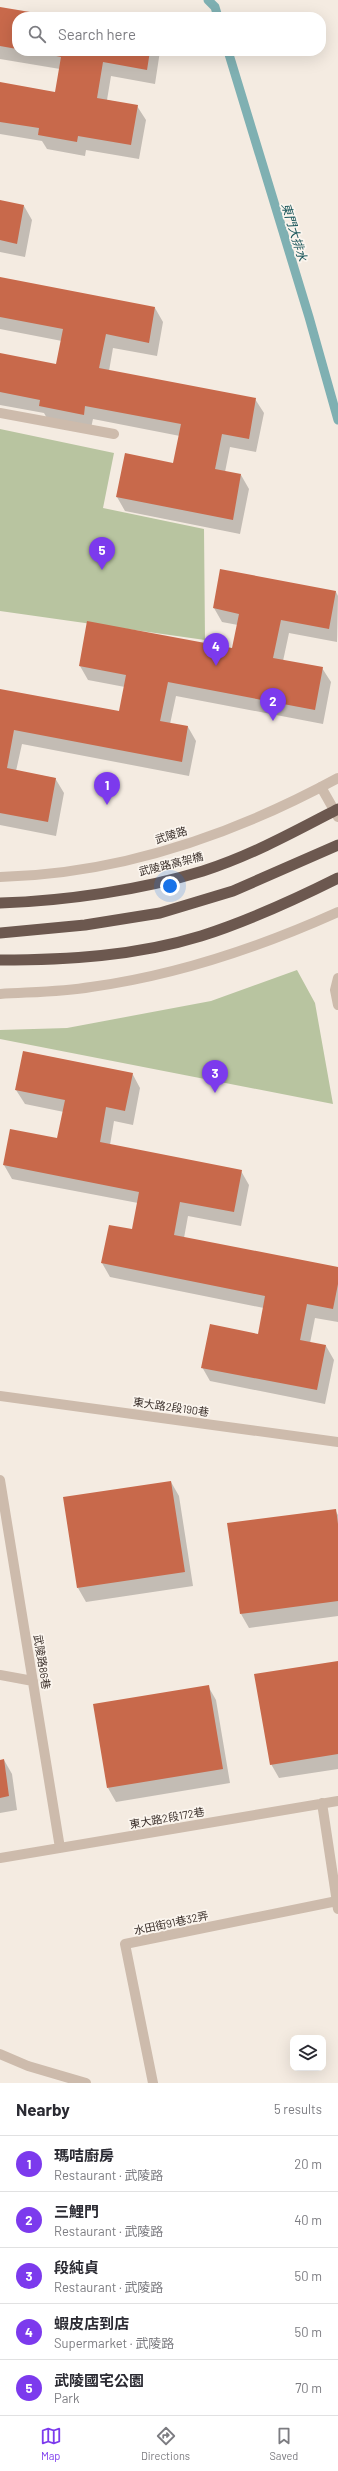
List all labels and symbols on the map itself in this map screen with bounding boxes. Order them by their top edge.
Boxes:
water label: 東門大排水 [279,201,311,263]
pin: 5 [89,537,115,570]
pin: 4 [203,633,229,666]
pin: 2 [260,688,286,721]
pin: 1 [94,772,120,805]
street label: 武陵路 [153,823,189,846]
street label: 武陵路高架橋 [137,849,204,878]
your location [160,876,180,896]
pin: 3 [202,1060,228,1093]
street label: 東大路2段190巷 [132,1395,210,1418]
street label: 武陵路86巷 [32,1634,53,1690]
street label: 東大路2段172巷 [128,1805,205,1830]
street label: 水田街91巷32弄 [132,1908,209,1937]

